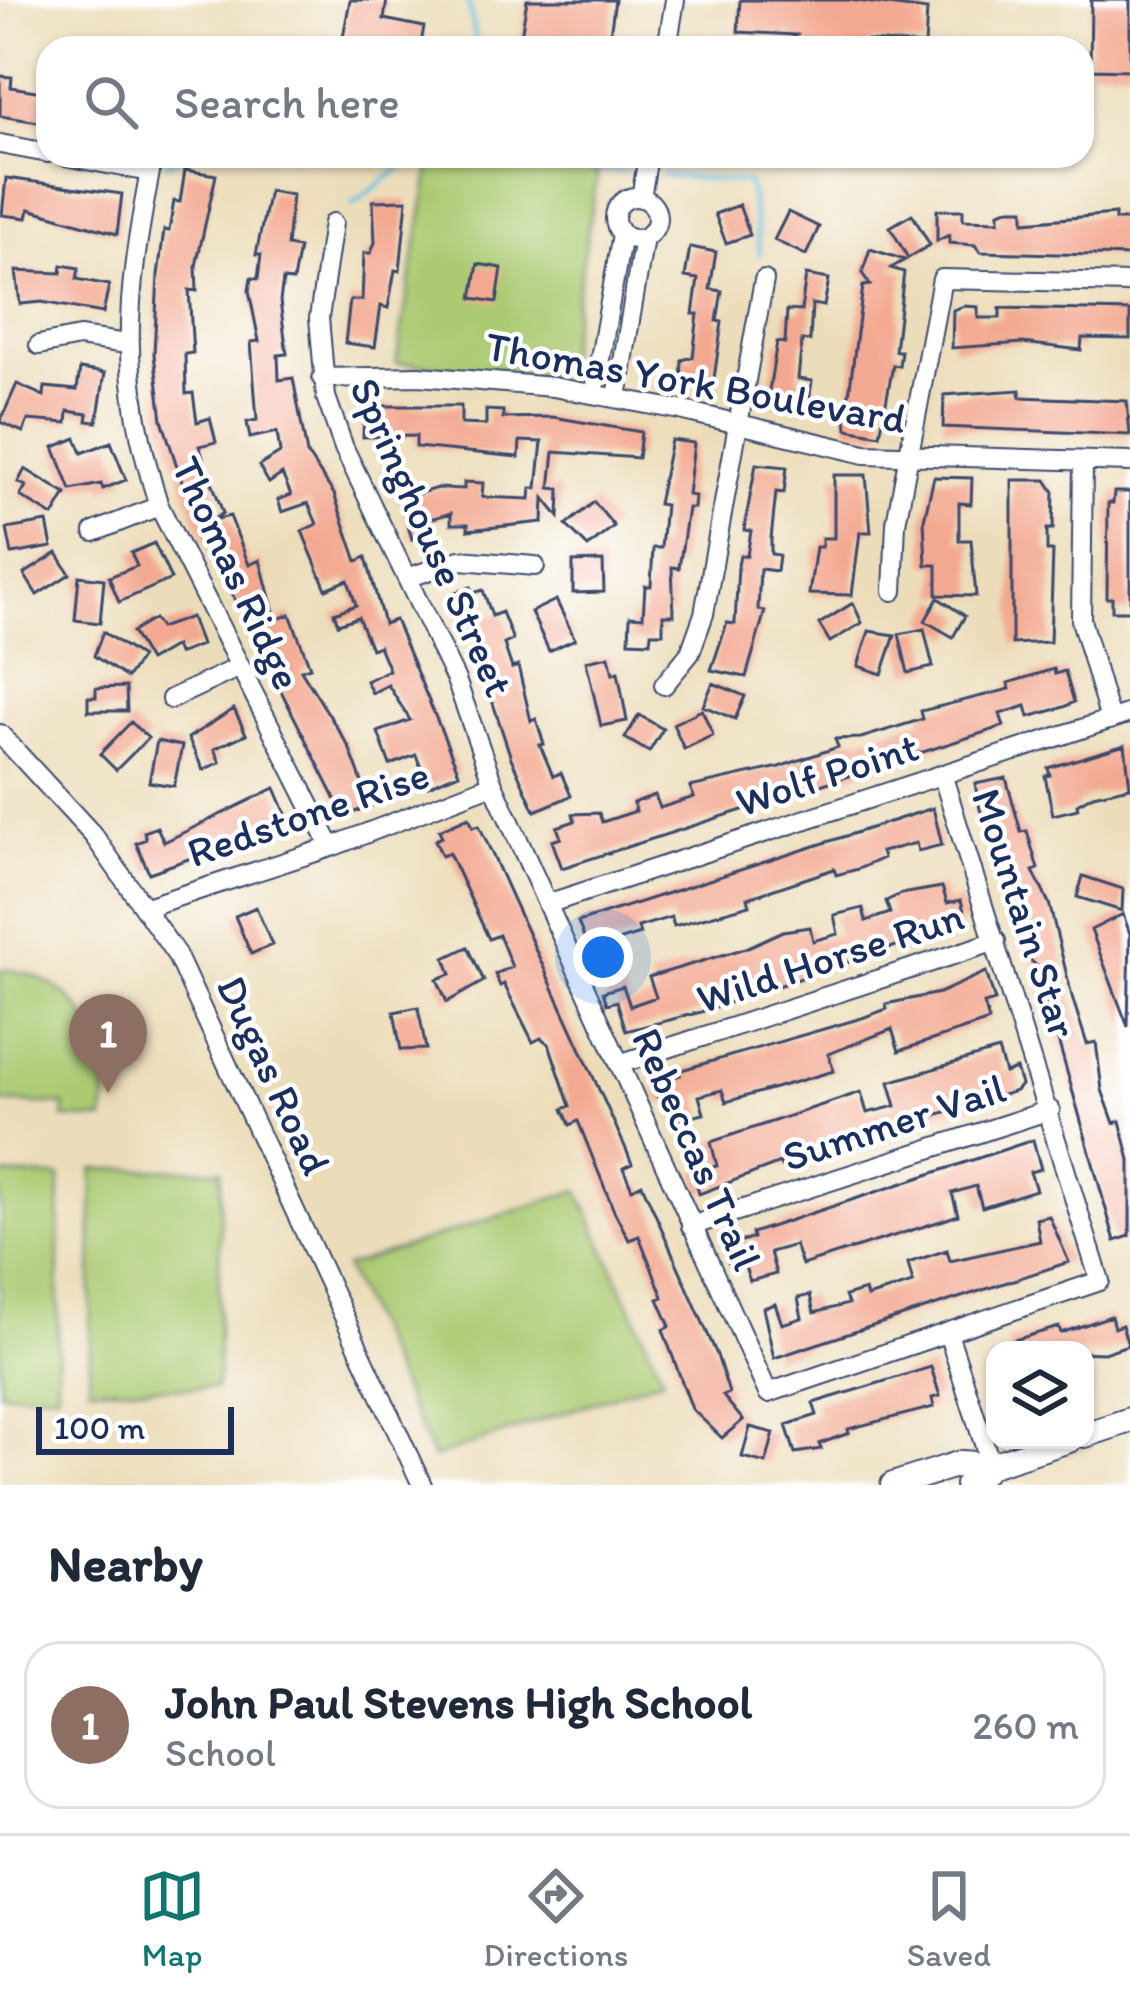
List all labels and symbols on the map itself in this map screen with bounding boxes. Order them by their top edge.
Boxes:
street label: Thomas York Boulevard [482,320,910,444]
street label: Springhouse Street [339,370,525,704]
street label: Thomas Ridge [161,448,313,698]
street label: Wolf Point [729,721,925,827]
street label: Redstone Rise [180,748,436,878]
street label: Mountain Star [961,782,1089,1044]
street label: Wild Horse Run [690,890,970,1024]
your location [573,927,633,987]
street label: Dugas Road [206,967,342,1183]
pin: 1 [69,994,147,1093]
street label: Rebeccas Trail [621,1020,773,1278]
street label: Summer Vail [776,1062,1012,1182]
scale bar [36,1401,234,1454]

